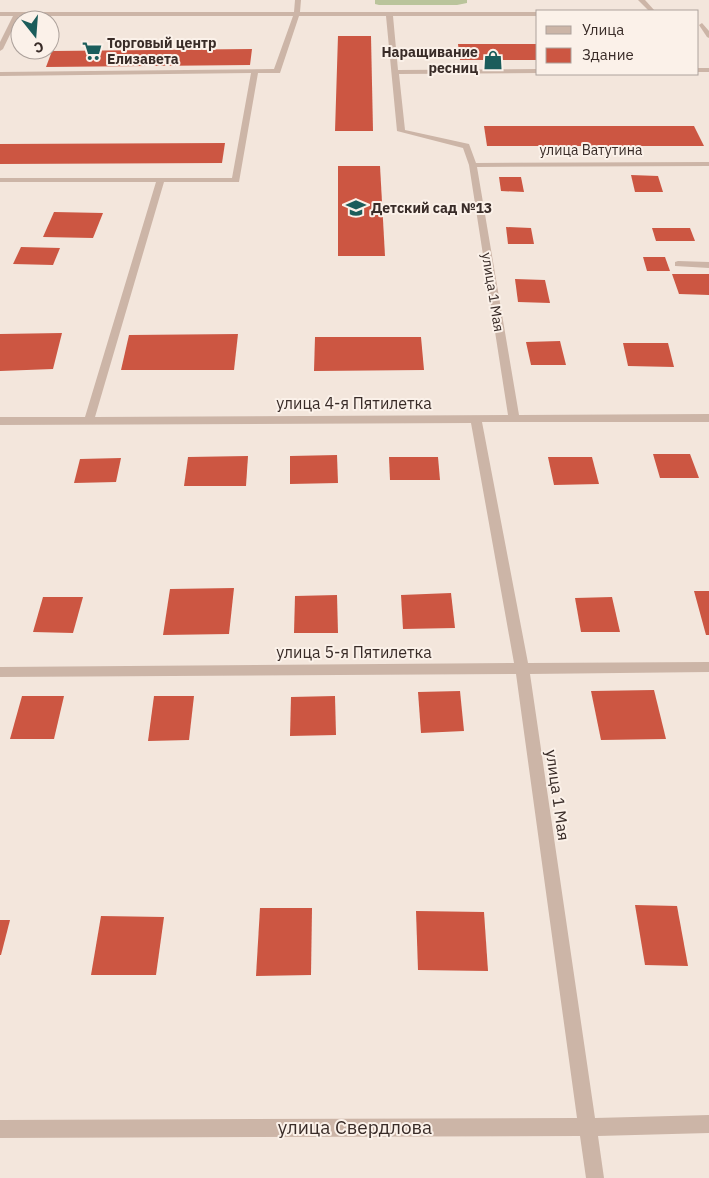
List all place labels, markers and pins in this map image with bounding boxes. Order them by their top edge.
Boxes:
place label: Торговый центр Елизавета [107,34,216,68]
supermarket icon: Торговый центр Елизавета [81,40,103,62]
place label: Наращивание ресниц [381,43,478,77]
shop icon: Наращивание ресниц [482,49,504,71]
school or university icon: Детский сад №13 [345,197,367,219]
place label: Детский сад №13 [371,199,492,217]

